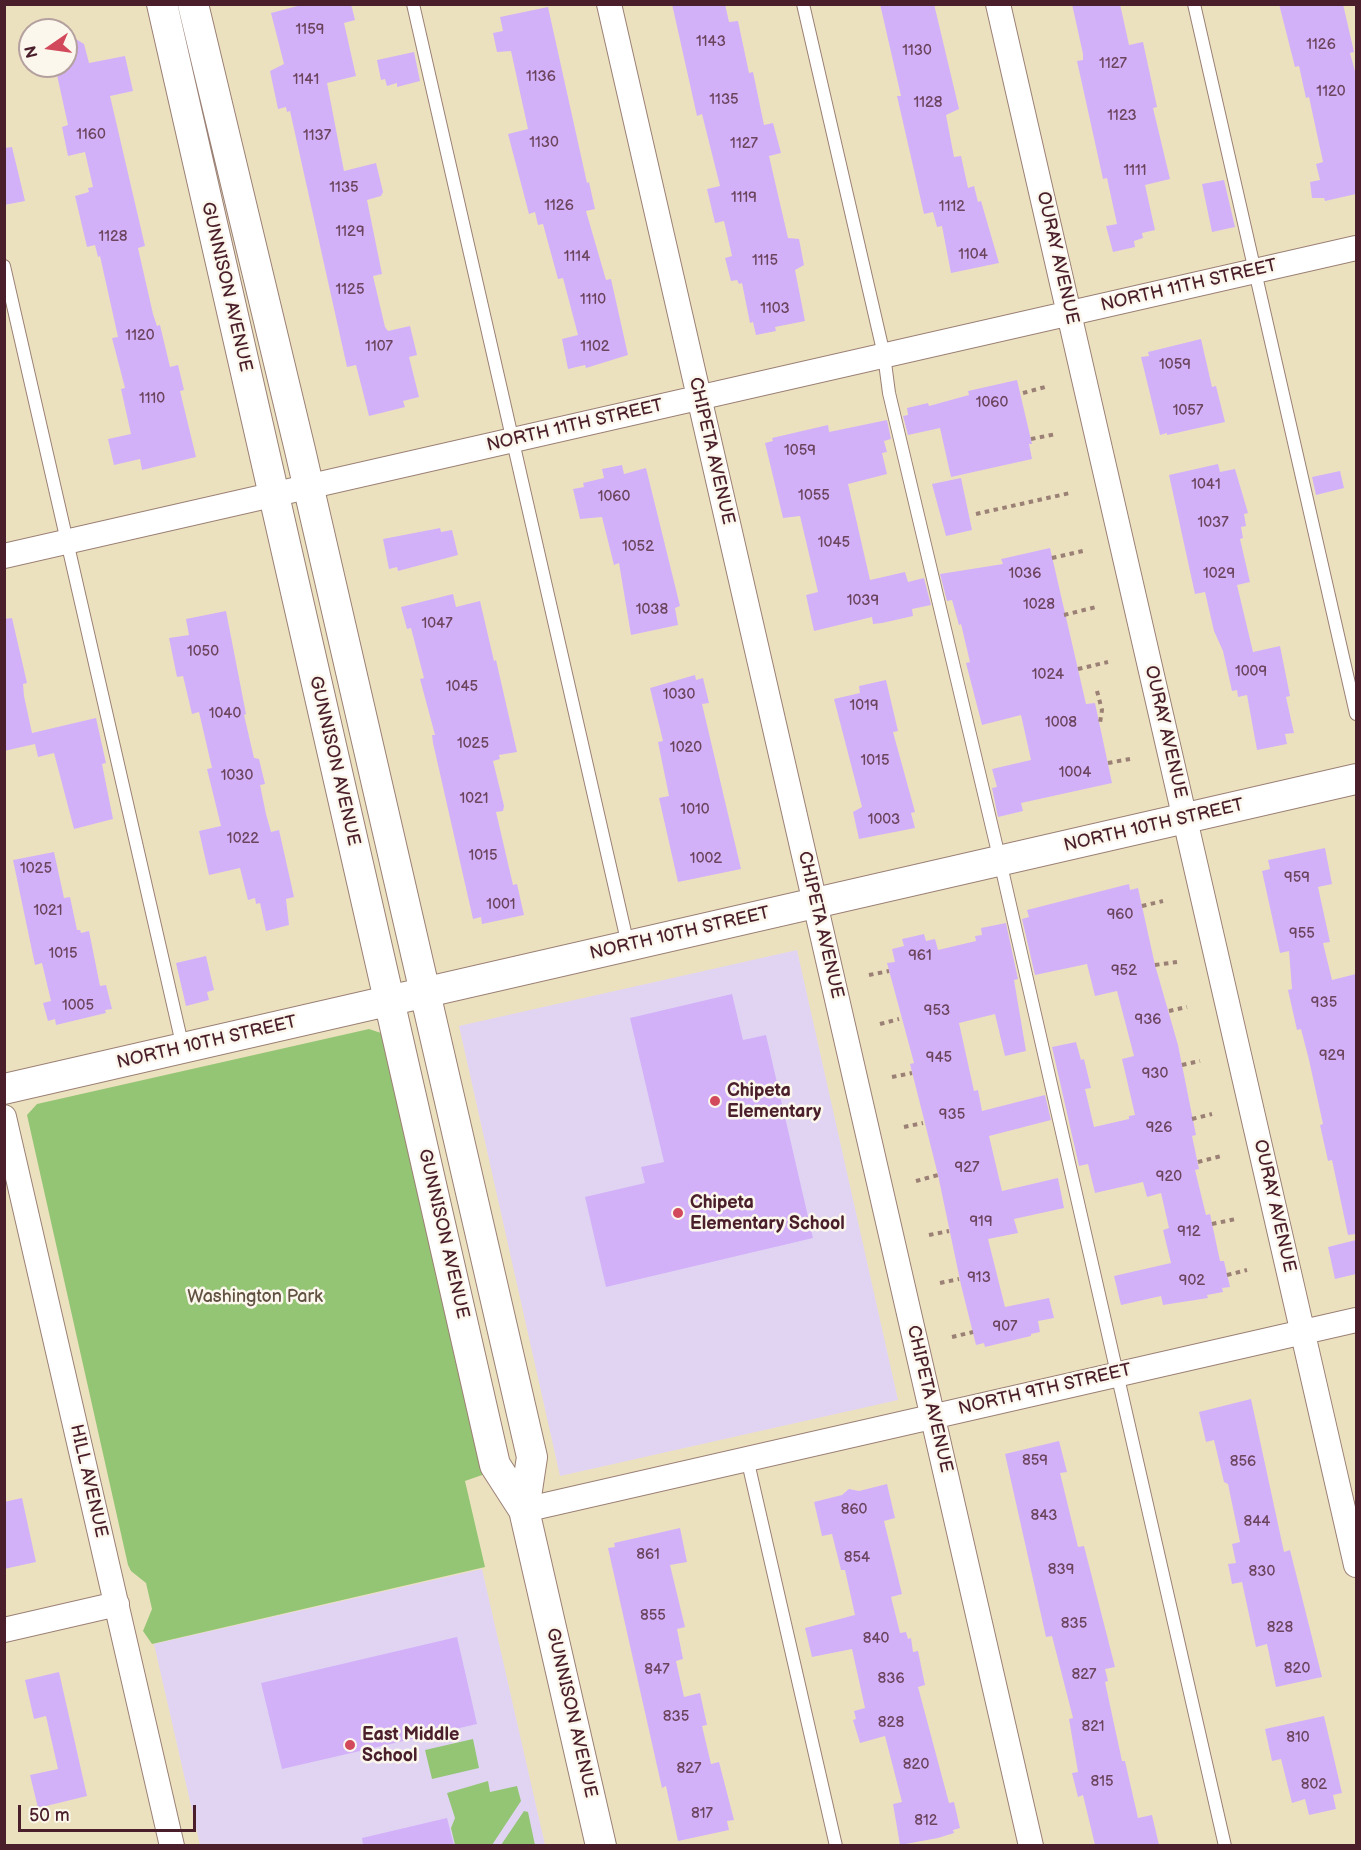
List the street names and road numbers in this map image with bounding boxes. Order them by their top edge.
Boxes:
street label: OURAY AVENUE [1031,190,1083,326]
street label: GUNNISON AVENUE [196,200,256,374]
street label: NORTH 11TH STREET [1099,255,1279,317]
street label: CHIPETA AVENUE [684,375,738,527]
street label: NORTH 11TH STREET [485,395,665,457]
street label: OURAY AVENUE [1139,664,1191,800]
street label: GUNNISON AVENUE [304,674,364,848]
street label: NORTH 10TH STREET [1062,795,1246,857]
street label: CHIPETA AVENUE [793,849,847,1001]
street label: NORTH 10TH STREET [588,903,772,965]
street label: NORTH 10TH STREET [115,1012,299,1074]
street label: OURAY AVENUE [1248,1138,1300,1274]
street label: GUNNISON AVENUE [413,1147,473,1321]
street label: CHIPETA AVENUE [902,1323,956,1475]
street label: NORTH 9TH STREET [956,1360,1134,1420]
street label: HILL AVENUE [65,1422,111,1540]
street label: GUNNISON AVENUE [541,1626,601,1800]

